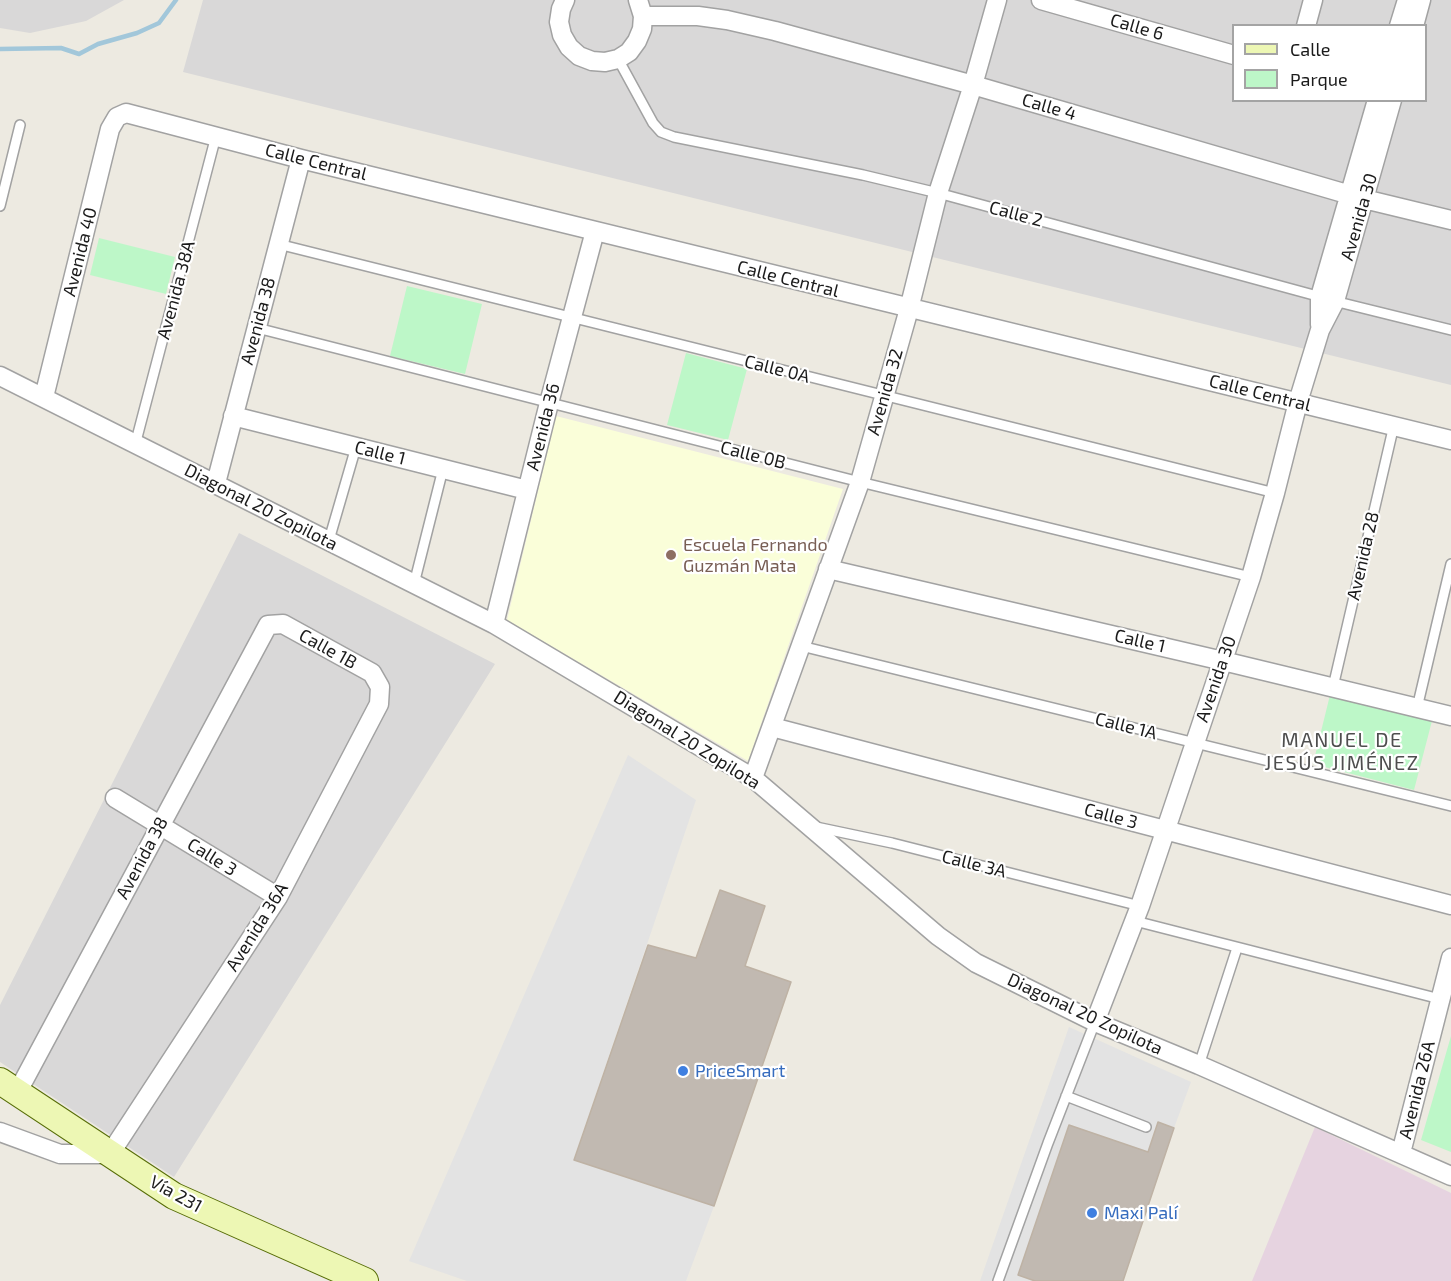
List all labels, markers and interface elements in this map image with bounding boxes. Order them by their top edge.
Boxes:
street label: Calle 6 [1108,9,1166,45]
legend [1232,24,1427,102]
text: Calle [1290,38,1331,60]
text: Parque [1290,68,1348,90]
street label: Calle 4 [1019,89,1079,125]
street label: Calle Central [263,139,369,185]
street label: Avenida 30 [1336,171,1382,263]
street label: Calle 2 [987,196,1045,232]
street label: Avenida 40 [59,205,101,299]
street label: Avenida 38A [152,238,200,342]
street label: Calle Central [735,256,841,302]
street label: Avenida 38 [236,275,280,367]
street label: Avenida 32 [862,346,908,438]
street label: Calle 0A [742,350,812,388]
street label: Calle Central [1207,370,1313,416]
street label: Avenida 36 [522,381,564,473]
street label: Calle 1 [352,436,408,470]
street label: Calle 0B [718,436,788,474]
street label: Diagonal 20 Zopilota [181,459,341,555]
street label: Avenida 28 [1342,510,1384,602]
place label: Escuela Fernando Guzmán Mata [683,534,828,576]
marker: Escuela Fernando Guzmán Mata [664,548,678,562]
street label: Calle 1B [295,624,361,674]
street label: Calle 1 [1112,625,1168,657]
street label: Avenida 30 [1191,633,1241,725]
street label: Diagonal 20 Zopilota [610,686,764,794]
street label: Calle 1A [1093,708,1159,744]
district label: MANUEL DE JESÚS JIMÉNEZ [1264,728,1420,775]
street label: Calle 3 [1082,799,1140,833]
street label: Avenida 38 [111,813,173,903]
street label: Calle 3 [183,833,241,881]
street label: Calle 3A [940,846,1008,882]
street label: Avenida 36A [221,879,293,975]
street label: Diagonal 20 Zopilota [1004,969,1166,1059]
street label: Avenida 26A [1394,1039,1440,1141]
place label: PriceSmart [695,1060,785,1082]
marker: PriceSmart [676,1064,690,1078]
street label: Vía 231 [146,1171,206,1217]
place label: Maxi Palí [1104,1202,1178,1224]
marker: Maxi Palí [1085,1206,1099,1220]

